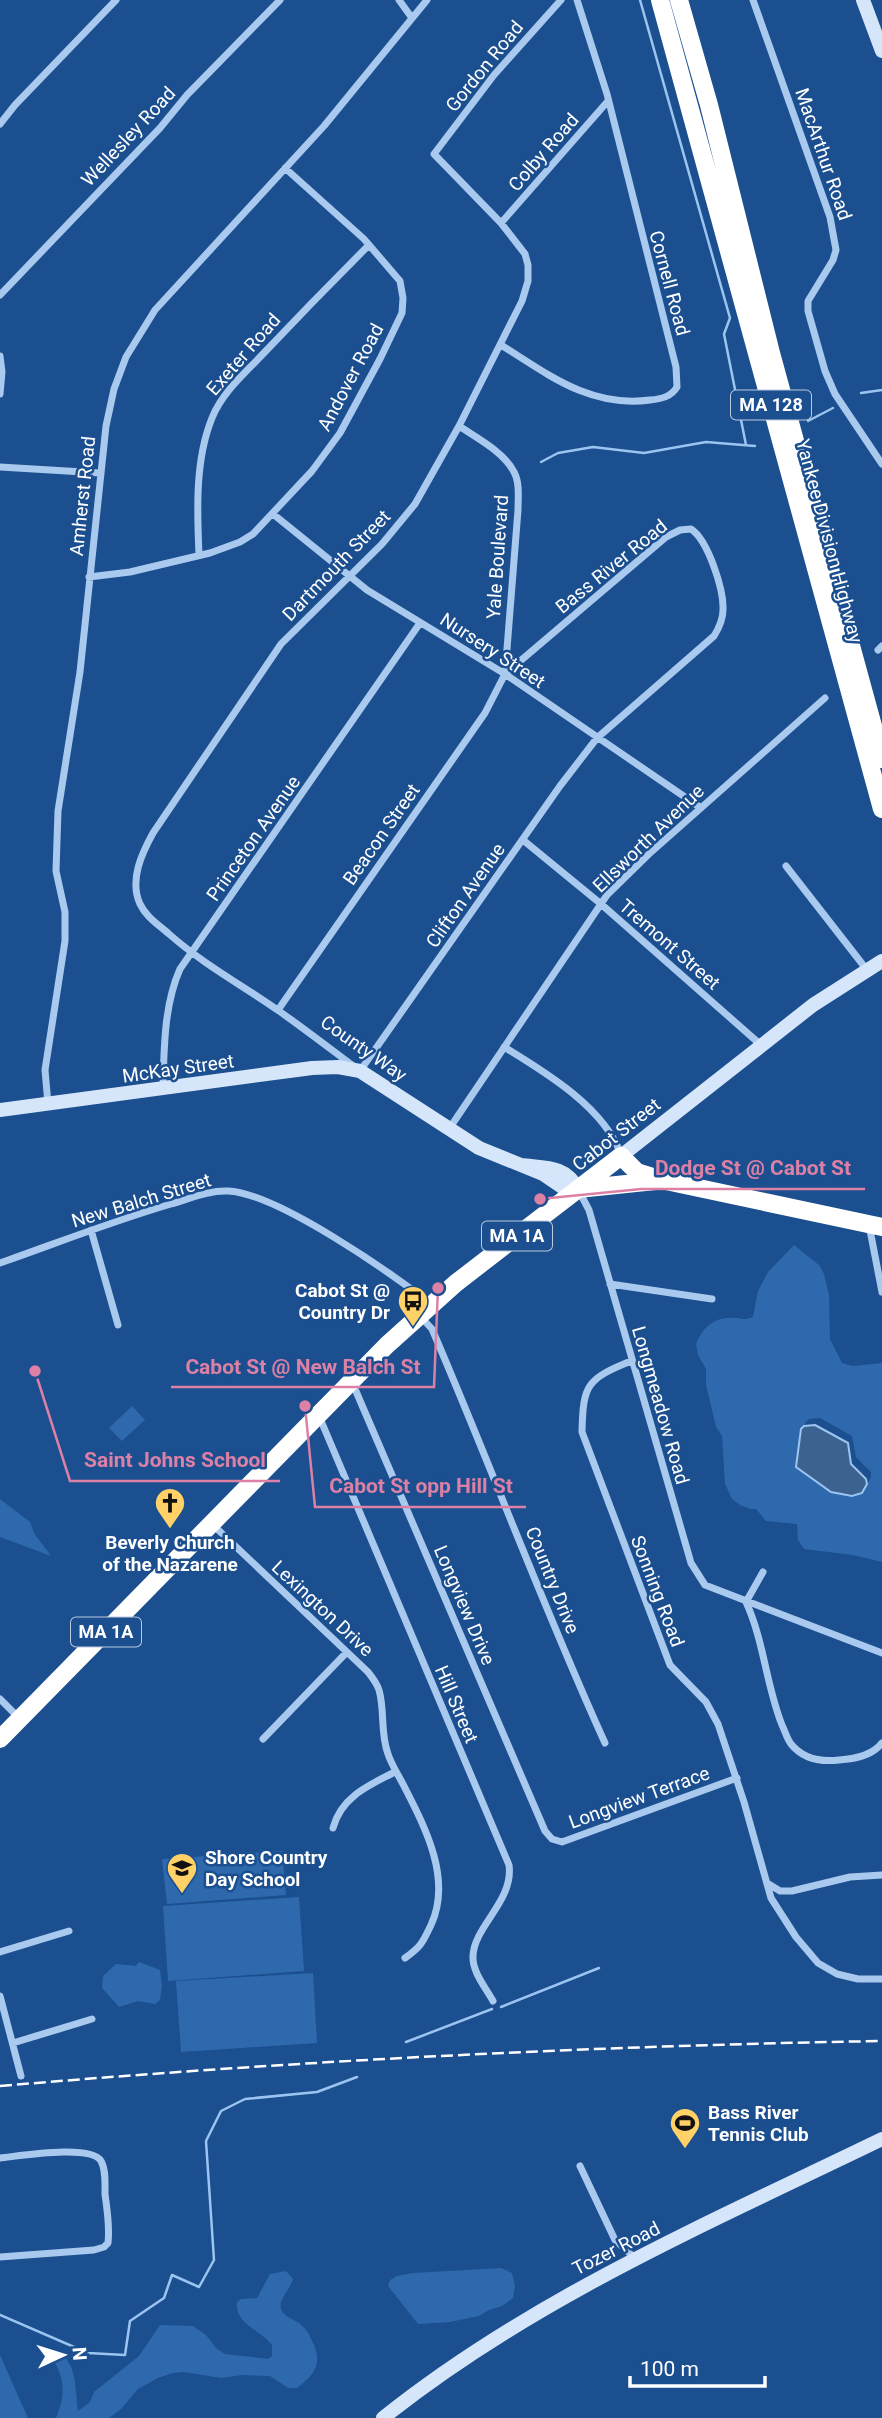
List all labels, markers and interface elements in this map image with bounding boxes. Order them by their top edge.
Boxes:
street label: Gordon Road [441,16,528,116]
street label: Wellesley Road [76,82,180,191]
street label: MacArthur Road [790,85,857,223]
street label: Colby Road [503,109,583,196]
street label: Cornell Road [644,228,695,338]
street label: Exeter Road [202,309,285,400]
street label: Andover Road [313,320,388,435]
road number: MA 128 [731,390,811,419]
street label: Amherst Road [65,435,100,557]
street label: Yankee Division Highway [791,437,868,646]
street label: Yale Boulevard [482,494,513,620]
street label: Dartmouth Street [278,505,395,626]
street label: Bass River Road [551,514,672,618]
street label: Nursery Street [436,608,550,693]
street label: Princeton Avenue [202,771,305,905]
street label: Beacon Street [338,779,425,889]
street label: Ellsworth Avenue [588,780,709,897]
street label: Clifton Avenue [421,839,510,952]
street label: Tremont Street [615,894,725,994]
street label: County Way [316,1010,411,1086]
street label: McKay Street [121,1049,235,1088]
street label: Cabot Street [568,1093,665,1176]
callout: Dodge St @ Cabot St [641,1147,865,1189]
text: Dodge St @ Cabot St [655,1156,851,1180]
street label: New Balch Street [69,1168,214,1233]
road number: MA 1A [482,1222,552,1251]
place label: Cabot St @ Country Dr [295,1279,390,1324]
bus stop icon: Cabot St @ Country Dr [396,1284,430,1328]
street label: Longmeadow Road [627,1323,694,1487]
callout: Cabot St @ New Balch St [171,1345,434,1387]
text: Cabot St @ New Balch St [185,1355,421,1379]
callout: Saint Johns School [70,1439,280,1481]
text: Saint Johns School [84,1448,266,1472]
callout: Cabot St opp Hill St [315,1465,526,1507]
text: Cabot St opp Hill St [329,1474,513,1498]
church icon: Beverly Church of the Nazarene [153,1486,187,1530]
street label: Country Drive [521,1523,584,1637]
place label: Beverly Church of the Nazarene [102,1531,238,1576]
street label: Sonning Road [626,1532,689,1650]
street label: Longview Drive [429,1542,500,1669]
street label: Lexington Drive [267,1556,378,1661]
road number: MA 1A [71,1618,141,1646]
street label: Hill Street [430,1662,483,1747]
street label: Longview Terrace [566,1761,713,1834]
place label: Shore Country Day School [205,1846,328,1891]
school or university icon: Shore Country Day School [165,1851,199,1895]
place label: Bass River Tennis Club [708,2101,809,2146]
sports icon: Bass River Tennis Club [668,2106,702,2150]
street label: Tozer Road [569,2217,664,2280]
north arrow [28,2320,98,2390]
scale bar [630,2344,765,2388]
text: N [68,2346,91,2361]
text: 100 m [640,2357,699,2381]

